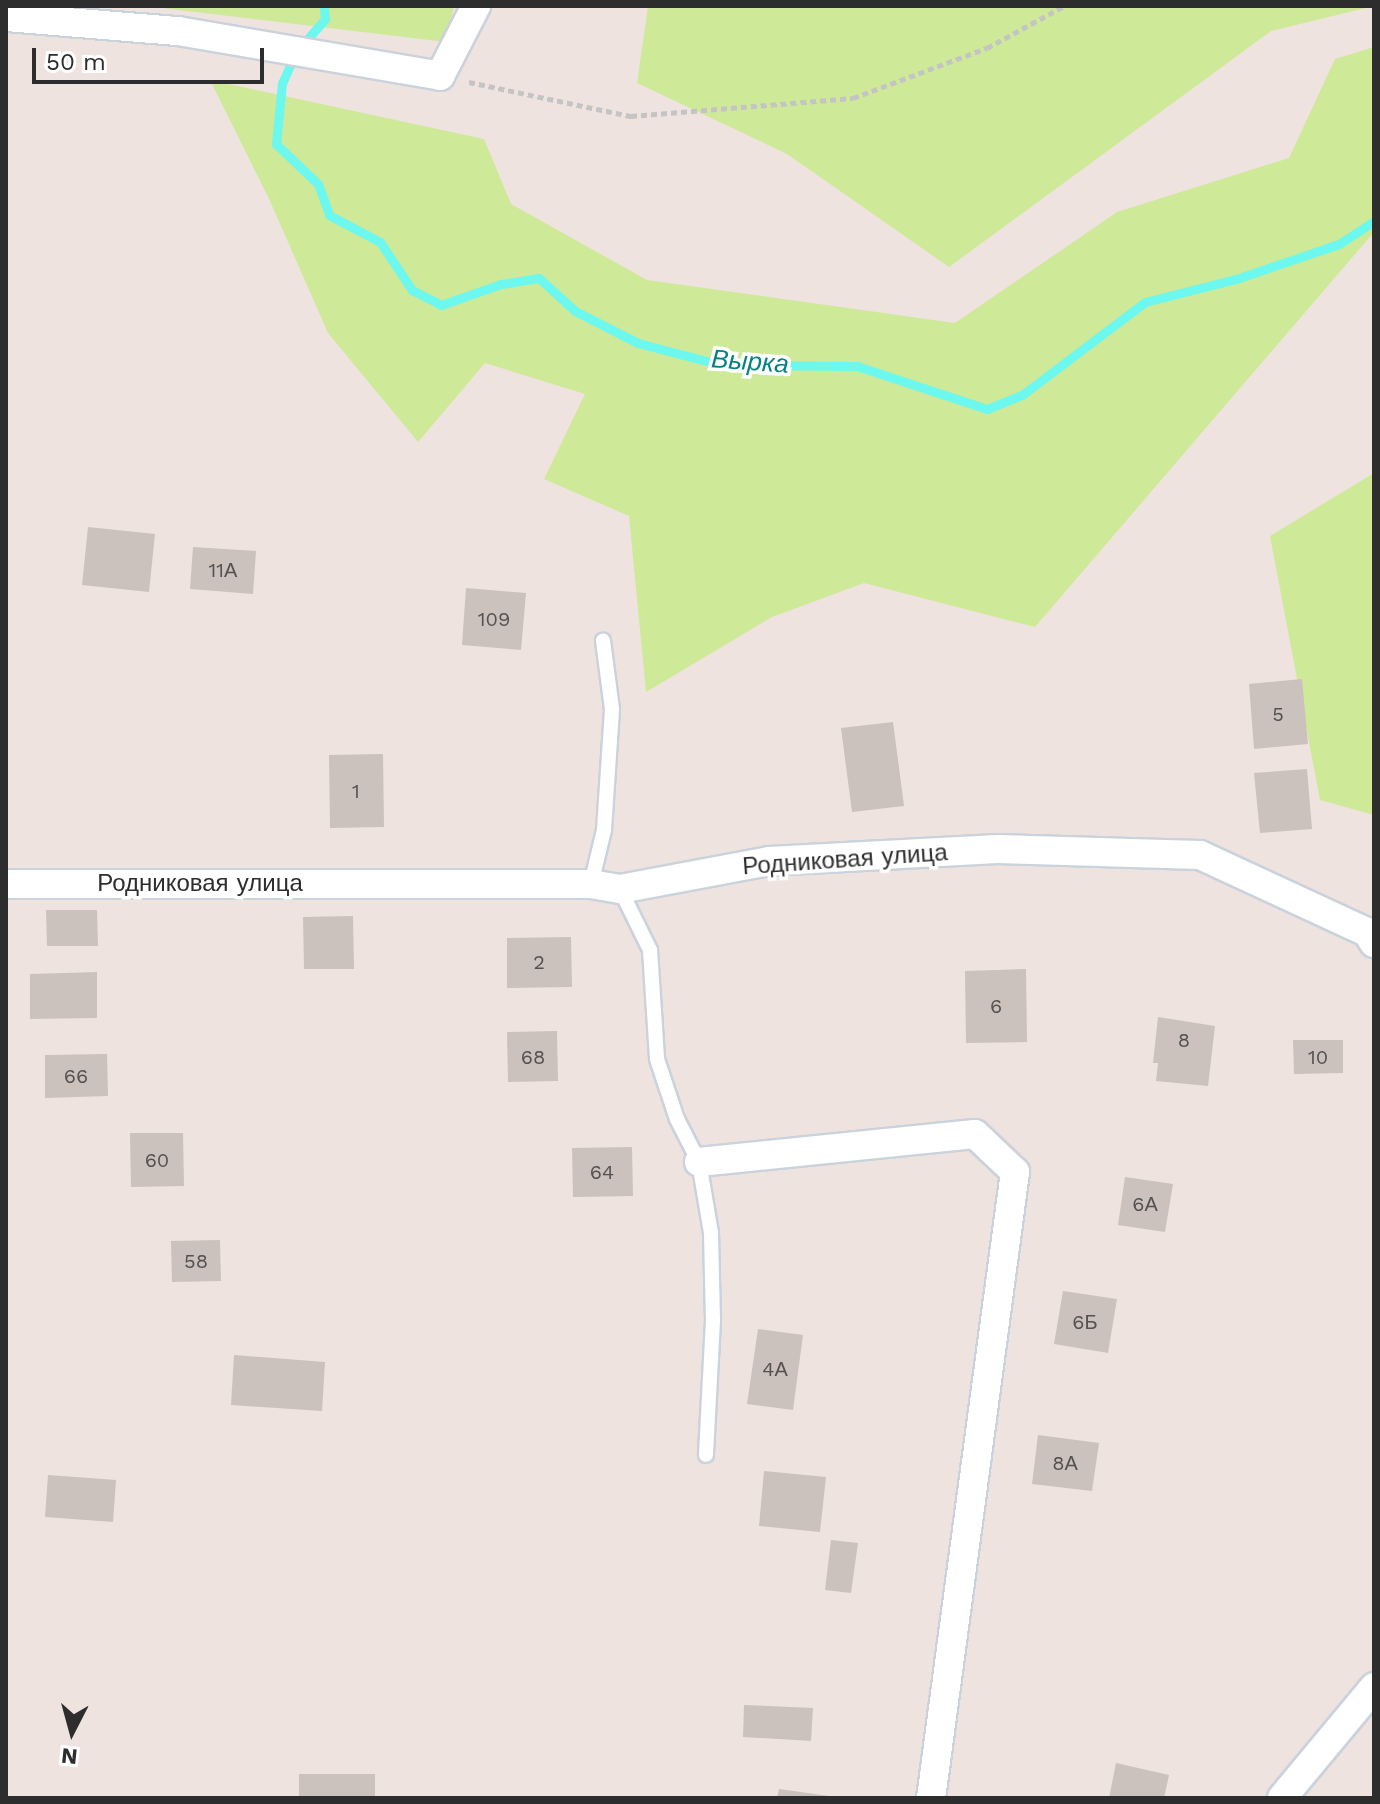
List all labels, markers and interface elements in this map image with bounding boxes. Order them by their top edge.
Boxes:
scale bar [36,32,268,82]
text: 50 m [46,48,106,76]
water label: Вырка [710,344,790,380]
house number: 11А [209,558,237,582]
house number: 109 [478,607,510,631]
house number: 5 [1272,702,1284,726]
house number: 1 [352,779,360,803]
street label: Родниковая улица [741,838,949,882]
street label: Родниковая улица [97,870,303,898]
house number: 2 [533,950,545,974]
house number: 6 [990,994,1002,1018]
house number: 8 [1178,1028,1190,1052]
house number: 68 [521,1045,545,1069]
house number: 10 [1308,1045,1328,1069]
house number: 66 [64,1064,88,1088]
house number: 60 [145,1148,169,1172]
house number: 64 [590,1160,614,1184]
house number: 6А [1132,1192,1158,1216]
house number: 58 [184,1249,208,1273]
house number: 6Б [1072,1310,1098,1334]
house number: 4А [762,1357,788,1381]
house number: 8А [1052,1451,1078,1475]
north arrow [32,1692,112,1772]
text: N [60,1743,79,1770]

